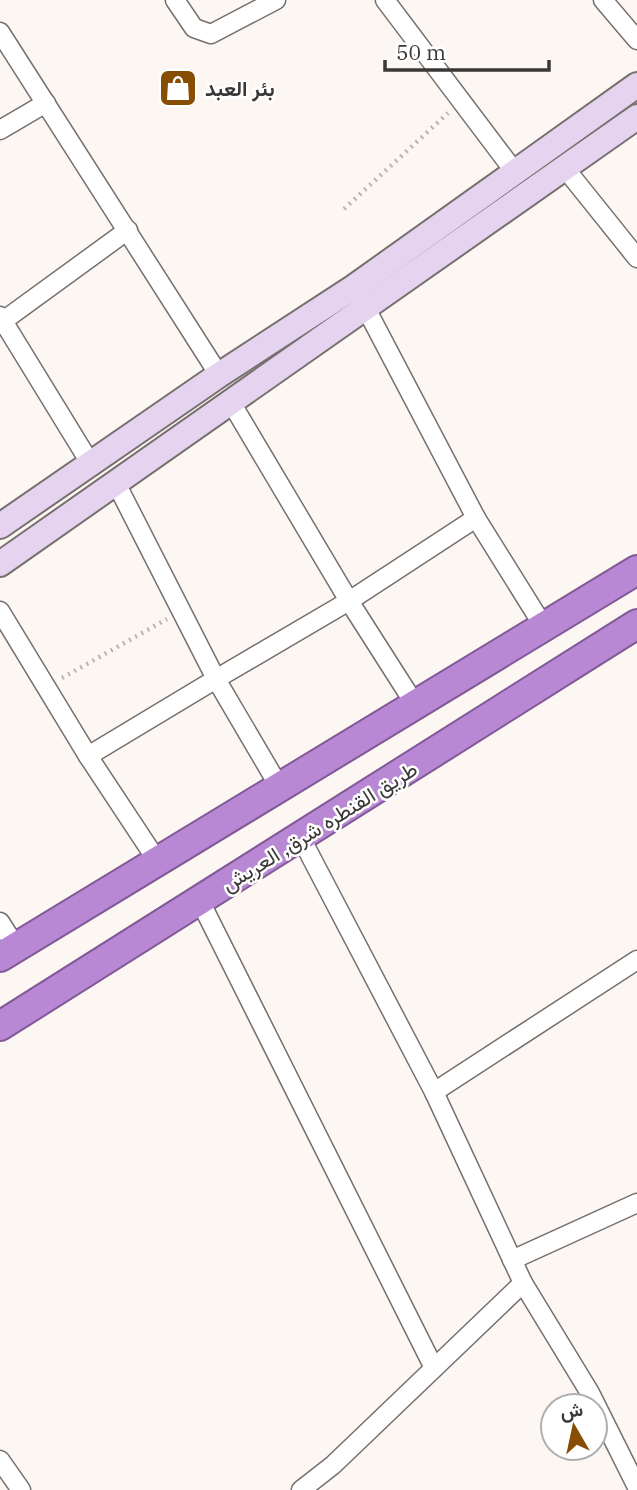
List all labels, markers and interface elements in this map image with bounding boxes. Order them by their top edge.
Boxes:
scale bar [385,28,550,72]
text: 50 m [396,38,446,66]
shop icon: بئر العبد [157,67,199,109]
place label: بئر العبد [205,74,275,102]
street label: طريق القنطره شرق, العريش [216,754,422,898]
north arrow [539,1392,609,1462]
text: ش [558,1397,585,1424]

